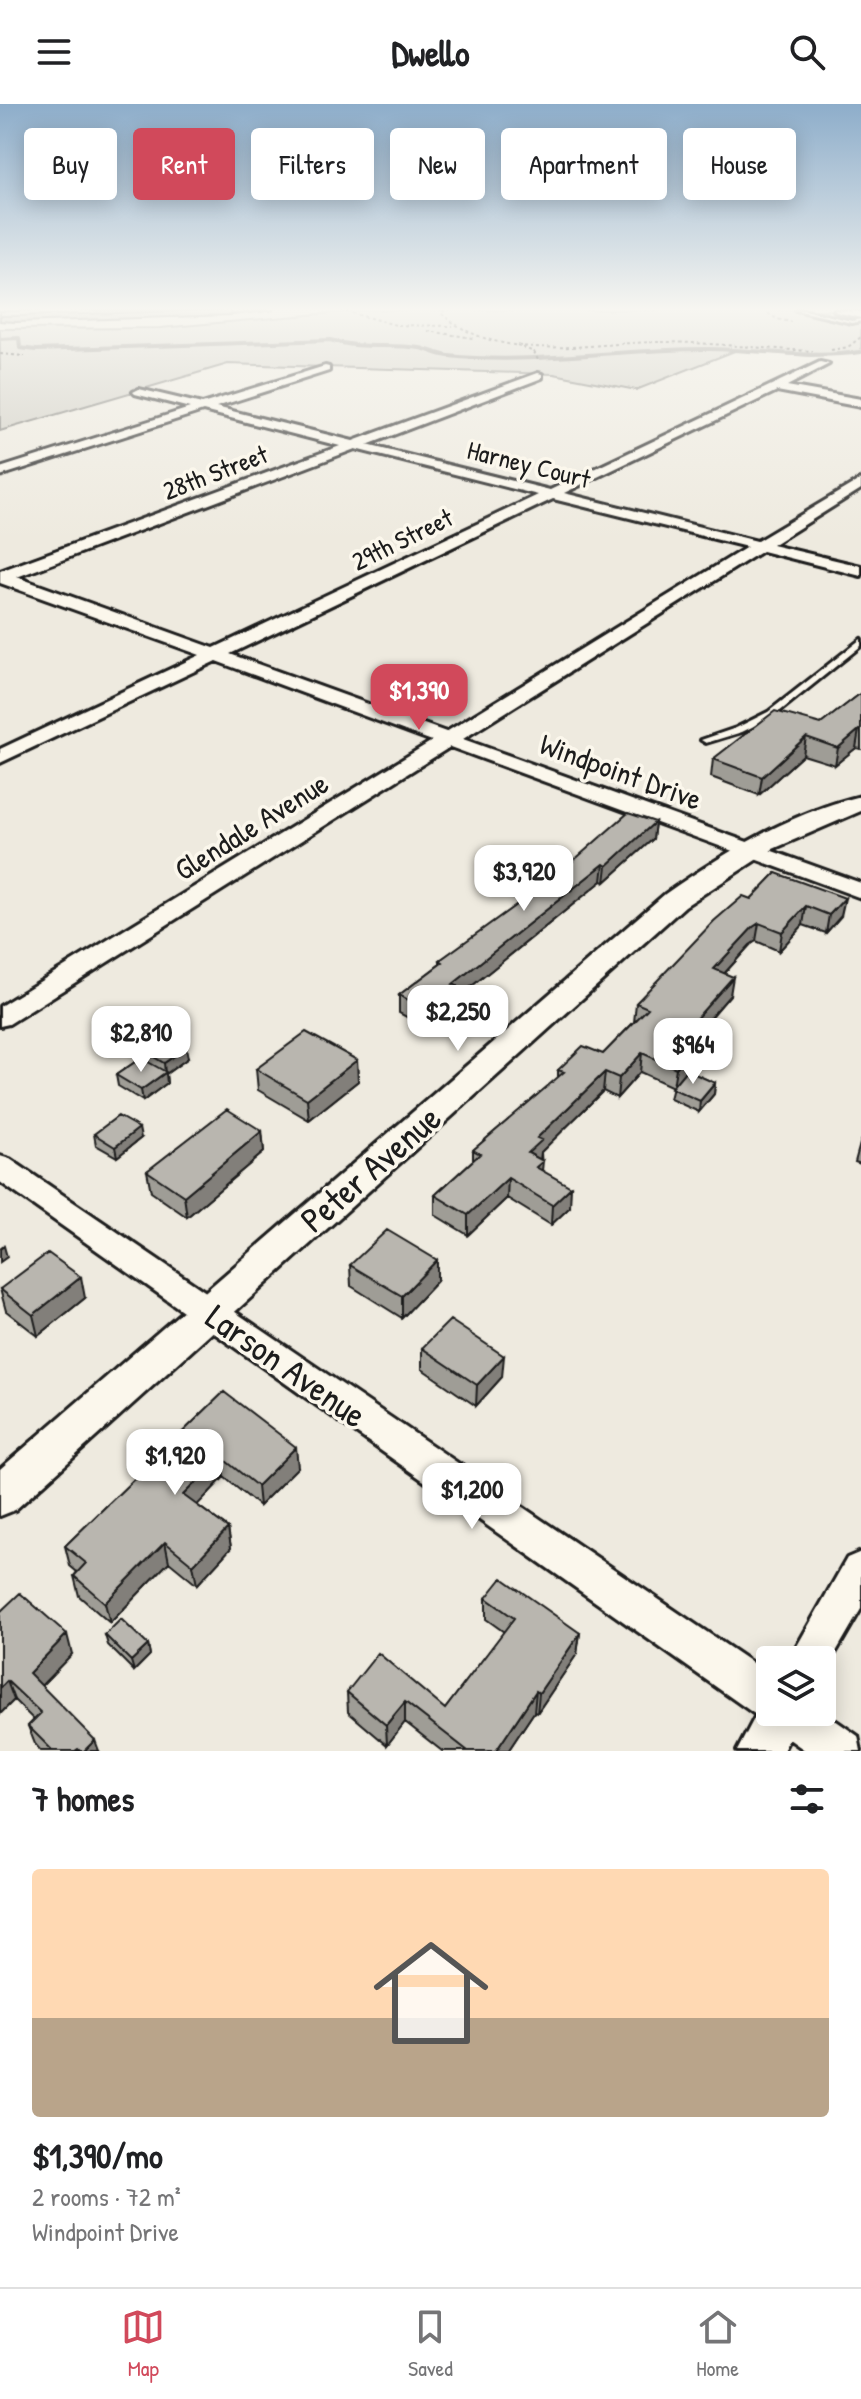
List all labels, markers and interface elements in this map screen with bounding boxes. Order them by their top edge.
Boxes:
text: Dwello [391,28,470,77]
icon: menu [32,30,76,74]
icon: search [785,30,829,74]
chip: Buy [24,128,117,200]
chip: Rent [133,128,235,200]
chip: Filters [251,128,374,200]
chip: New [390,128,485,200]
chip: Apartment [501,128,667,200]
chip: House [683,128,796,200]
street label: Harney Court [464,432,595,496]
street label: 28th Street [157,436,274,508]
street label: 29th Street [346,499,459,578]
pin: $1,390 [354,664,484,732]
text: $1,390 [389,672,449,707]
street label: Windpoint Drive [535,723,707,819]
street label: Glendale Avenue [167,763,336,889]
pin: $3,920 [459,845,589,913]
text: $3,920 [492,853,556,888]
pin: $2,250 [393,985,523,1053]
text: $2,250 [425,993,491,1028]
pin: $2,810 [76,1006,206,1074]
text: $2,810 [110,1014,172,1049]
pin: $964 [646,1018,740,1086]
text: $964 [672,1026,714,1061]
street label: Peter Avenue [289,1093,451,1243]
street label: Larson Avenue [197,1292,377,1438]
pin: $1,920 [110,1429,240,1497]
text: $1,920 [144,1437,206,1472]
pin: $1,200 [407,1463,537,1531]
text: $1,200 [440,1471,504,1506]
map controls [756,1646,836,1726]
button: layers [756,1646,836,1726]
text: 7 homes [32,1776,134,1822]
icon: filters [785,1777,829,1821]
icon: home [359,1921,503,2065]
text: $1,390/mo [32,2133,163,2179]
text: 2 rooms · 72 m² [32,2179,181,2214]
text: Windpoint Drive [32,2214,179,2249]
tab: Map [121,2305,165,2383]
tab: Saved [408,2305,453,2383]
tab: Home [696,2305,740,2383]

